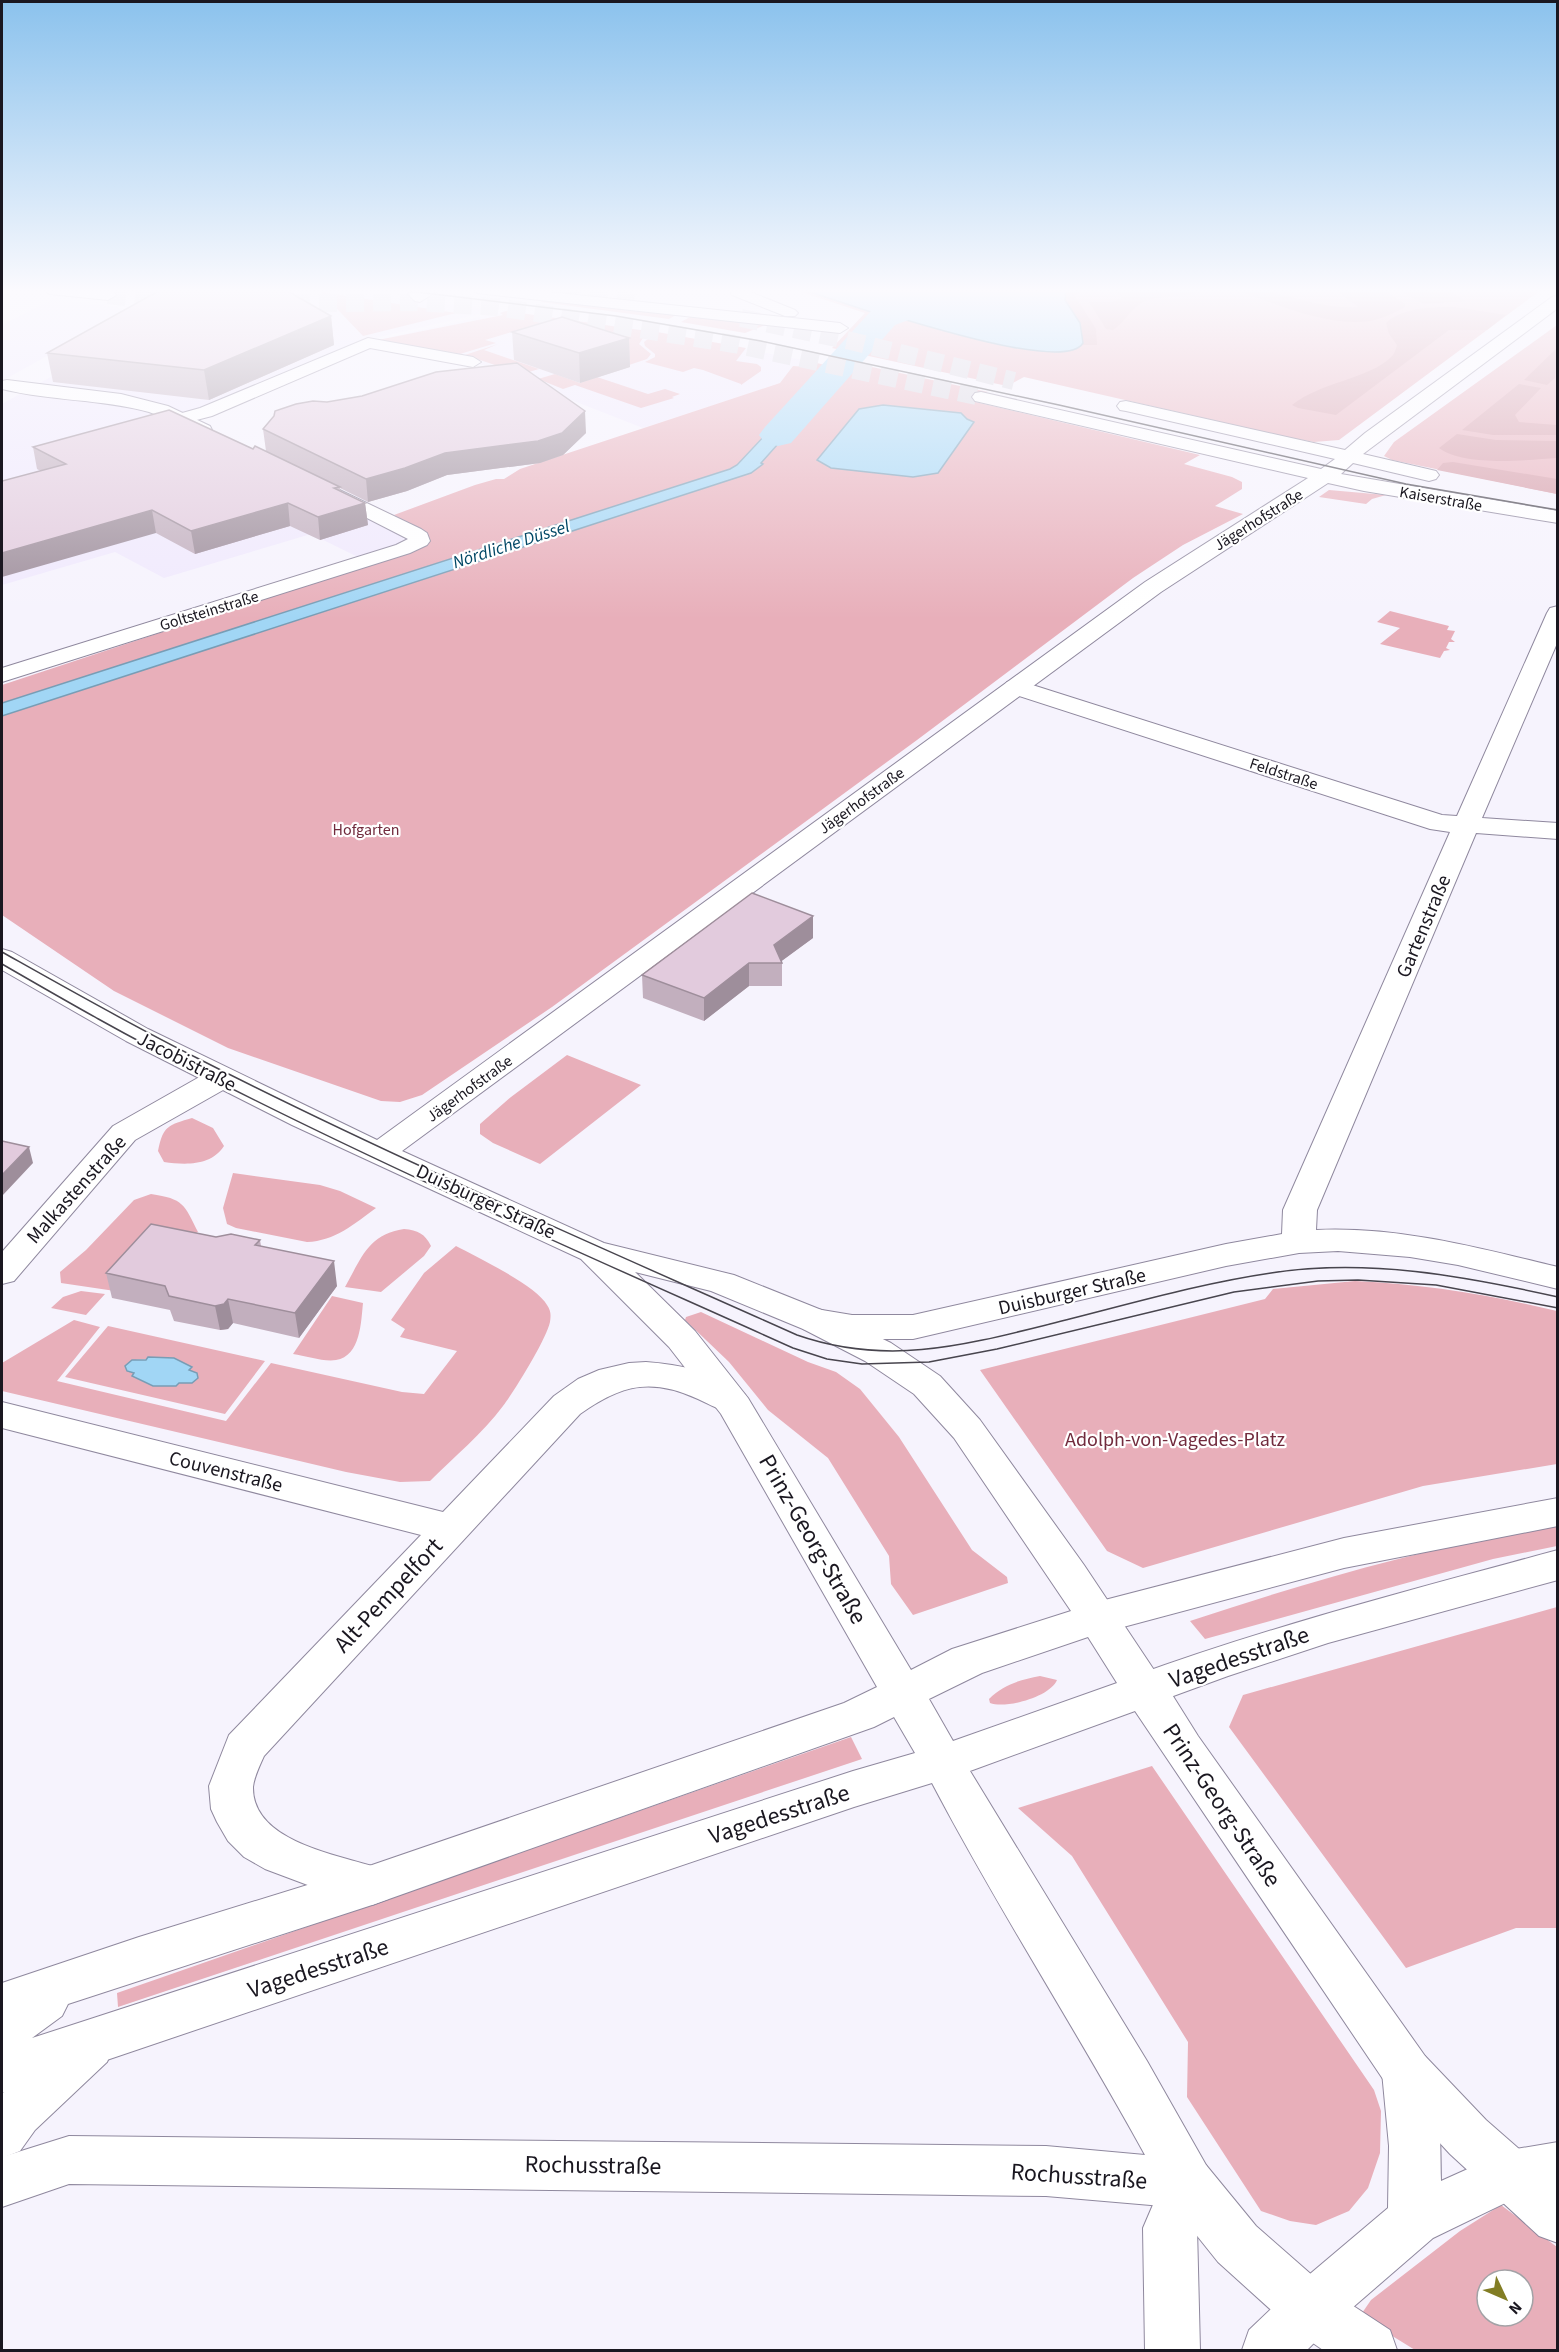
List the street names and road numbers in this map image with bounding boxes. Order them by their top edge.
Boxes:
street label: Kaiserstraße [1398,481,1484,517]
street label: Jägerhofstraße [1210,484,1307,556]
street label: Goltsteinstraße [157,585,261,636]
street label: Feldstraße [1247,753,1321,795]
street label: Jägerhofstraße [814,762,909,839]
street label: Gartenstraße [1390,870,1458,982]
street label: Jacobistraße [132,1025,241,1099]
street label: Jägerhofstraße [422,1050,517,1127]
street label: Malkastenstraße [20,1129,133,1250]
street label: Duisburger Straße [411,1157,560,1246]
street label: Duisburger Straße [996,1261,1149,1323]
street label: Couvenstraße [166,1444,285,1500]
street label: Prinz-Georg-Straße [750,1448,876,1631]
street label: Alt-Pempelfort [326,1530,451,1661]
street label: Vagedesstraße [1164,1617,1314,1698]
street label: Prinz-Georg-Straße [1154,1716,1290,1894]
street label: Vagedesstraße [704,1775,854,1854]
street label: Vagedesstraße [243,1929,393,2008]
street label: Rochusstraße [524,2147,662,2184]
street label: Rochusstraße [1010,2154,1148,2199]

